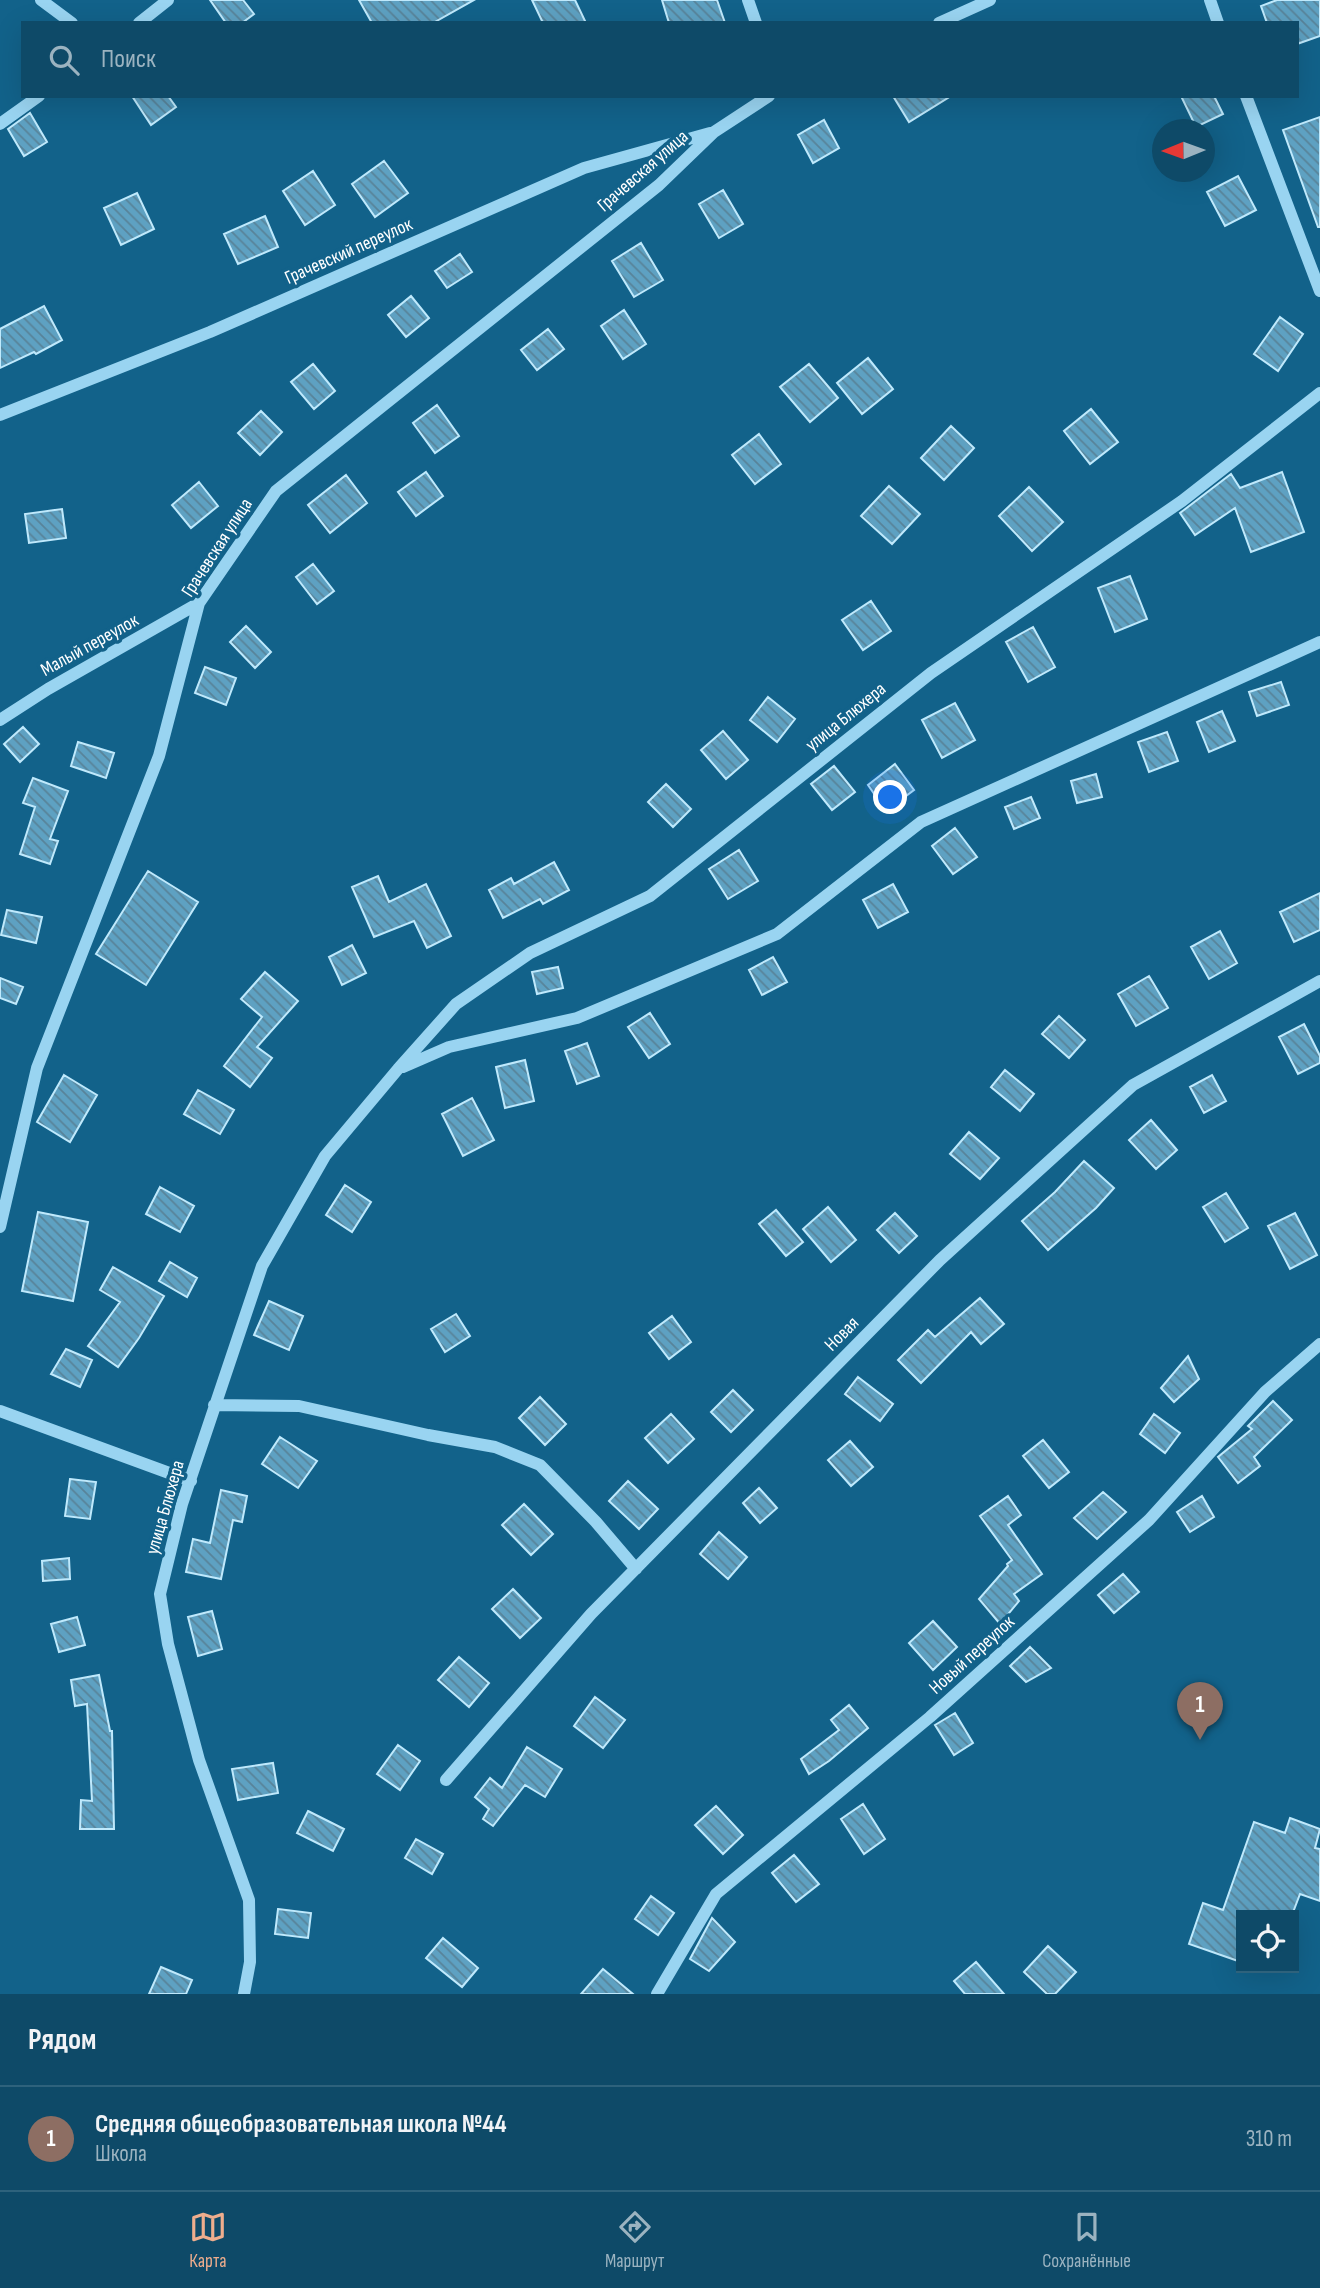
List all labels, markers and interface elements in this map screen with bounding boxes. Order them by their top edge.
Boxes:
search box [21,21,1299,98]
icon: search [45,41,83,79]
text: Поиск [101,44,156,75]
north arrow [1152,119,1215,182]
street label: Грачевская улица [593,125,693,217]
street label: Грачевский переулок [281,213,417,290]
street label: Грачевская улица [177,494,258,602]
street label: Малый переулок [37,609,143,682]
street label: улица Блюхера [801,678,891,757]
your location [873,780,907,814]
street label: Новая [820,1312,864,1356]
street label: улица Блюхера [141,1458,190,1557]
street label: Новый переулок [925,1610,1020,1699]
pin: 1 [1177,1682,1223,1740]
map controls [1236,1910,1299,1973]
button: locate [1236,1910,1299,1973]
text: Рядом [28,2022,96,2058]
text: Средняя общеобразовательная школа №44 [95,2109,507,2140]
text: 1 [46,2125,56,2153]
text: 310 m [1246,2125,1292,2153]
text: Школа [95,2140,147,2168]
tab: Карта [189,2208,227,2273]
tab: Маршрут [605,2208,664,2273]
tab: Сохранённые [1042,2208,1131,2273]

